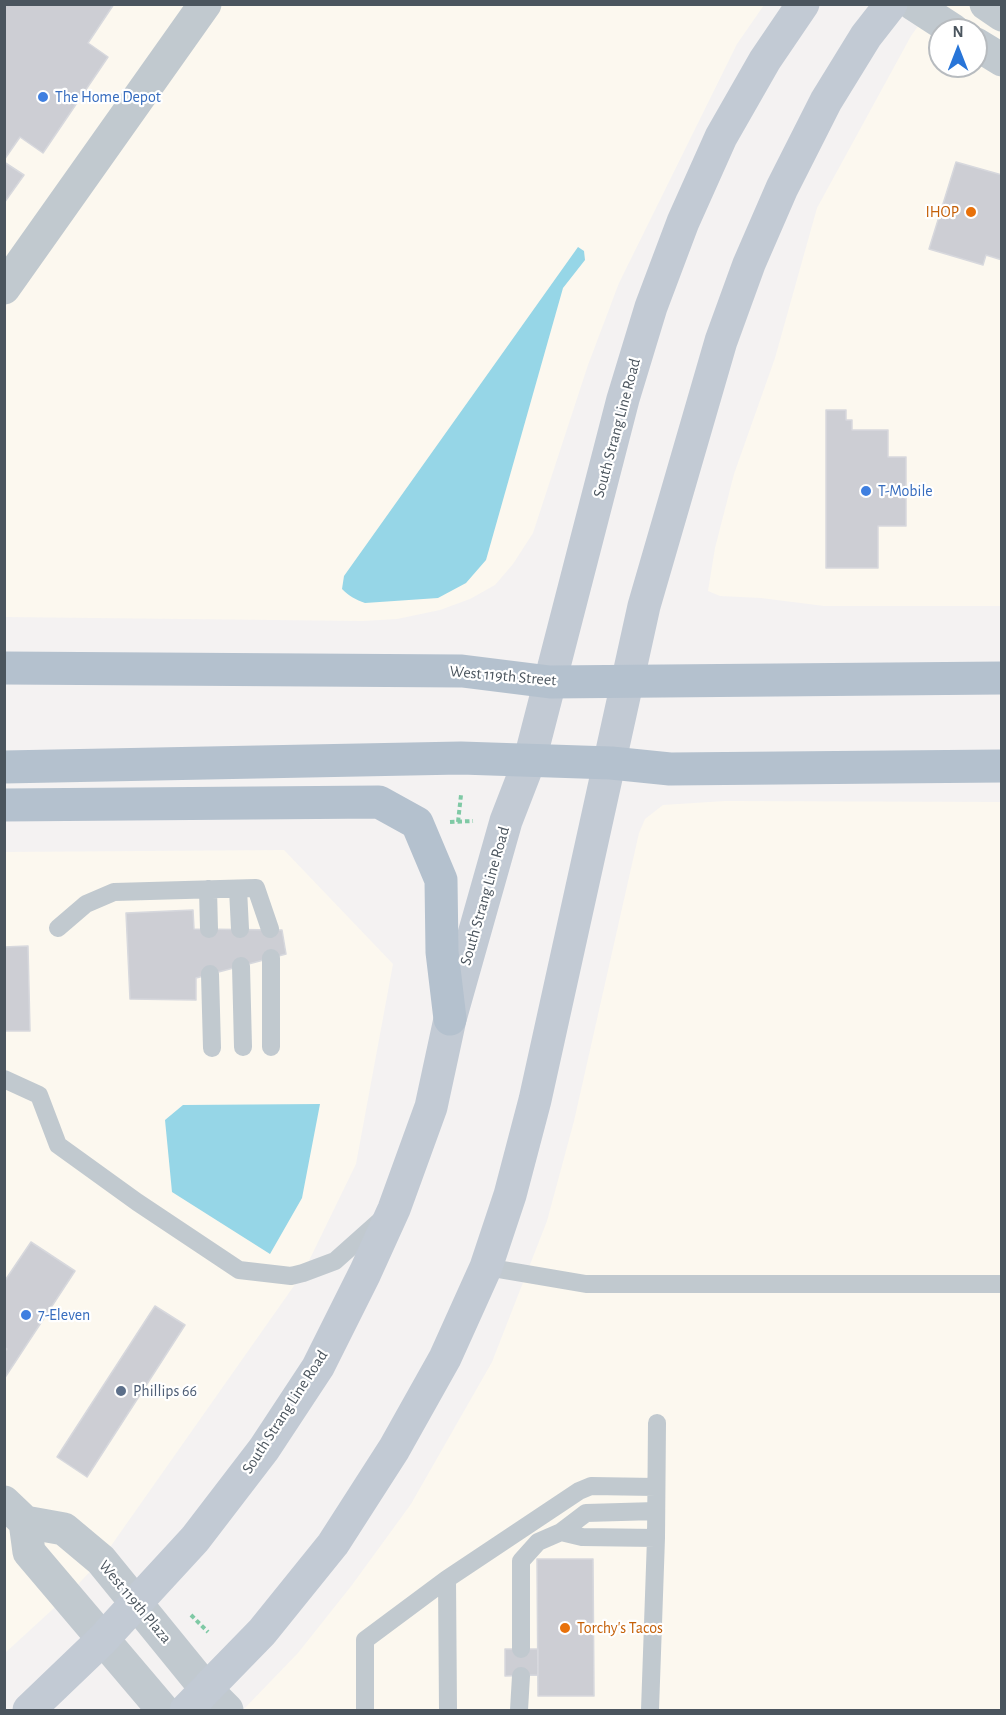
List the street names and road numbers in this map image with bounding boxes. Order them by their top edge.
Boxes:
street label: South Strang Line Road [589,356,645,500]
street label: West 119th Street [449,662,557,690]
street label: South Strang Line Road [456,824,514,968]
street label: South Strang Line Road [238,1347,332,1477]
street label: West 119th Plaza [95,1556,175,1648]

